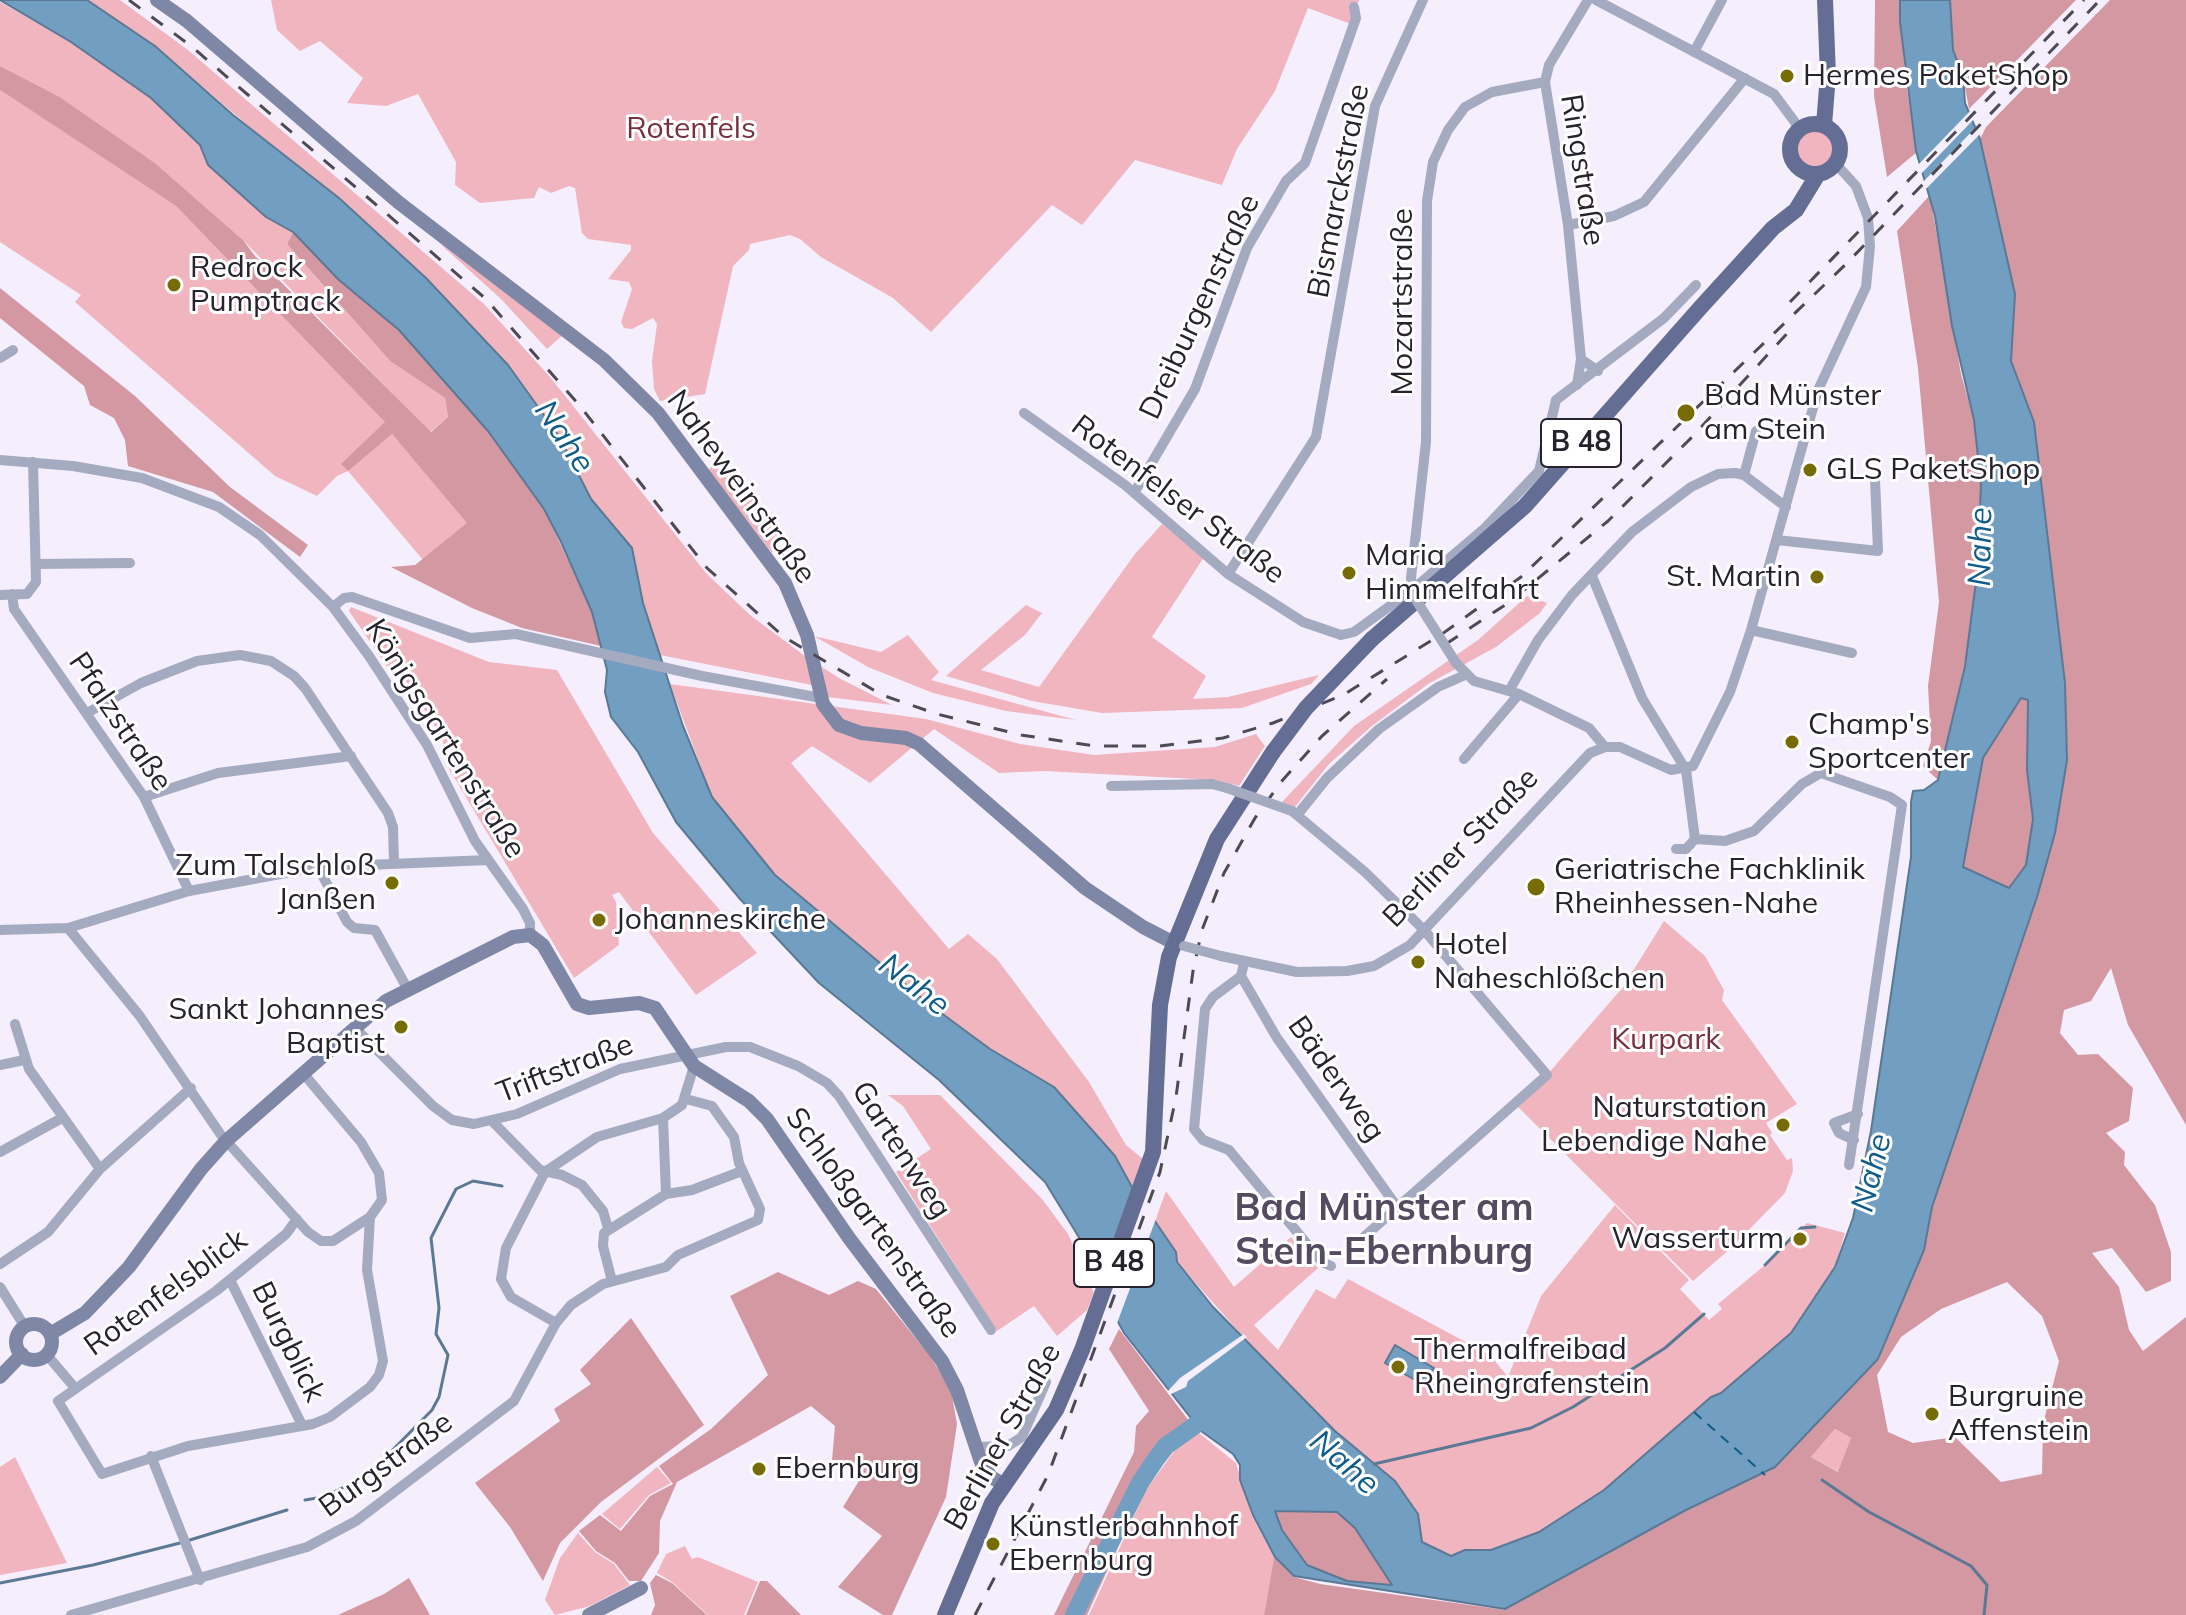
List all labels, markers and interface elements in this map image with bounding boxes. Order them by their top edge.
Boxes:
place label: Hermes PaketShop [1803,58,2069,94]
marker: Hermes PaketShop [1778,67,1796,85]
street label: Bismarckstraße [1301,81,1377,301]
street label: Ringstraße [1552,92,1612,248]
park label: Rotenfels [626,111,756,147]
street label: Dreiburgenstraße [1132,189,1268,425]
street label: Mozartstraße [1385,208,1421,396]
place label: Redrock Pumptrack [190,250,340,320]
marker: Redrock Pumptrack [165,276,183,294]
place label: Bad Münster am Stein [1704,378,1881,448]
street label: Naheweinstraße [659,383,823,591]
water label: Nahe [526,393,602,481]
marker: Bad Münster am Stein [1675,402,1697,424]
street label: Rotenfelser Straße [1064,408,1292,592]
road number: B 48 [1541,419,1621,467]
place label: GLS PaketShop [1826,452,2040,488]
marker: GLS PaketShop [1801,461,1819,479]
water label: Nahe [1961,507,2001,587]
place label: Maria Himmelfahrt [1365,538,1539,608]
place label: St. Martin [1666,559,1801,595]
marker: Maria Himmelfahrt [1340,564,1358,582]
marker: St. Martin [1808,568,1826,586]
street label: Königsgartenstraße [357,613,533,865]
street label: Pfalzstraße [61,646,179,798]
place label: Champ's Sportcenter [1808,707,1970,778]
marker: Champ's Sportcenter [1783,733,1801,751]
street label: Berliner Straße [1376,761,1546,935]
place label: Zum Talschloß Janßen [175,848,376,918]
place label: Geriatrische Fachklinik Rheinhessen-Nahe [1554,852,1865,922]
marker: Zum Talschloß Janßen [383,874,401,892]
marker: Geriatrische Fachklinik Rheinhessen-Nahe [1525,876,1547,898]
place label: Johanneskirche [615,902,826,938]
marker: Johanneskirche [590,911,608,929]
place label: Hotel Naheschlößchen [1434,927,1665,998]
water label: Nahe [871,945,957,1025]
marker: Hotel Naheschlößchen [1409,953,1427,971]
place label: Sankt Johannes Baptist [168,992,385,1062]
street label: Bäderweg [1280,1009,1392,1149]
marker: Sankt Johannes Baptist [392,1018,410,1036]
park label: Kurpark [1611,1022,1721,1058]
street label: Triftstraße [492,1027,638,1111]
street label: Gartenweg [843,1075,959,1225]
place label: Naturstation Lebendige Nahe [1541,1090,1767,1160]
street label: Schloßgartenstraße [777,1101,969,1345]
marker: Naturstation Lebendige Nahe [1774,1116,1792,1134]
water label: Nahe [1844,1130,1900,1216]
district label: Bad Münster am Stein-Ebernburg [1234,1186,1534,1276]
place label: Wasserturm [1612,1221,1784,1257]
street label: Rotenfelsblick [78,1222,254,1364]
marker: Wasserturm [1791,1230,1809,1248]
road number: B 48 [1074,1239,1154,1287]
street label: Burgblick [244,1276,332,1408]
place label: Thermalfreibad Rheingrafenstein [1414,1332,1650,1402]
street label: Berliner Straße [937,1337,1069,1537]
marker: Thermalfreibad Rheingrafenstein [1389,1358,1407,1376]
place label: Burgruine Affenstein [1948,1379,2089,1450]
street label: Burgstraße [312,1405,460,1525]
marker: Burgruine Affenstein [1923,1405,1941,1423]
water label: Nahe [1301,1423,1387,1503]
place label: Ebernburg [775,1451,920,1487]
marker: Ebernburg [750,1460,768,1478]
place label: Künstlerbahnhof Ebernburg [1009,1509,1238,1580]
marker: Künstlerbahnhof Ebernburg [984,1535,1002,1553]

